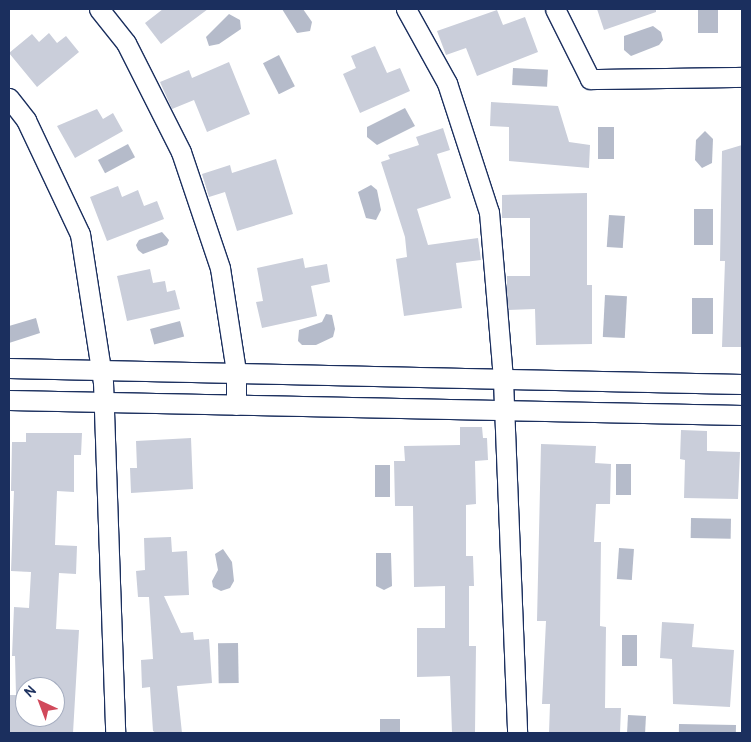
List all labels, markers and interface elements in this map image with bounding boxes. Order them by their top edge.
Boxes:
north arrow [15,677,65,727]
text: N [21,682,39,701]

